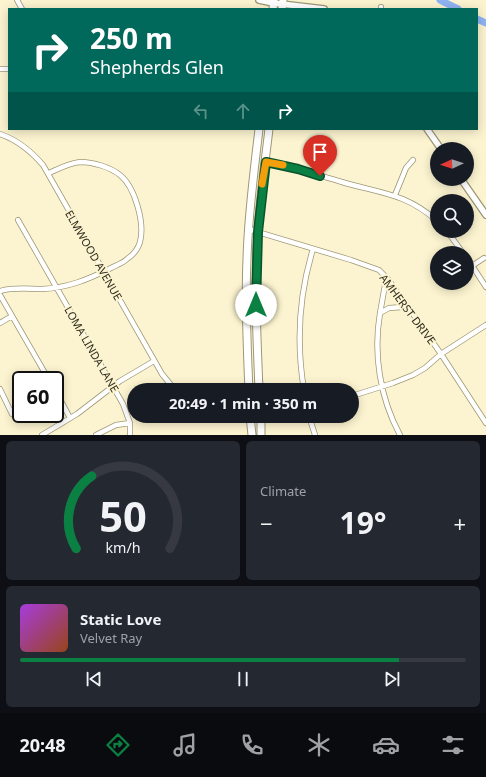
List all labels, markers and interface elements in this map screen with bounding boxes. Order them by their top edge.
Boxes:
text: 250 m [90,19,173,57]
icon: right [24,24,76,76]
text: Shepherds Glen [90,55,224,79]
icon: left [190,100,212,122]
icon: ahead [232,100,254,122]
icon: right [274,100,296,122]
pin [303,135,337,176]
icon: arrive [309,141,331,163]
north arrow [430,142,474,186]
map controls [430,142,474,290]
button: search [430,194,474,238]
street label: ELMWOOD AVENUE [62,207,126,303]
button: layers [430,246,474,290]
street label: AMHERST DRIVE [377,271,439,347]
position arrow [235,284,277,326]
street label: LOMA LINDA LANE [61,303,123,395]
speed limit sign: 60 [12,371,64,423]
text: 20:49 · 1 min · 350 m [169,393,317,413]
text: Climate [260,482,306,500]
text: 50 [99,487,147,543]
text: 19° [339,502,387,543]
text: − [260,508,273,538]
text: + [453,508,466,538]
text: km/h [105,537,141,556]
text: Static Love [80,609,161,629]
text: Velvet Ray [80,629,142,647]
icon: previous [83,668,105,690]
icon: pause [232,668,254,690]
icon: next [381,668,403,690]
icon: directions [104,731,132,759]
icon: music [171,731,199,759]
icon: phone [238,731,266,759]
icon: climate [305,731,333,759]
icon: car [372,731,400,759]
icon: filters [439,731,467,759]
text: 20:48 [19,733,66,757]

